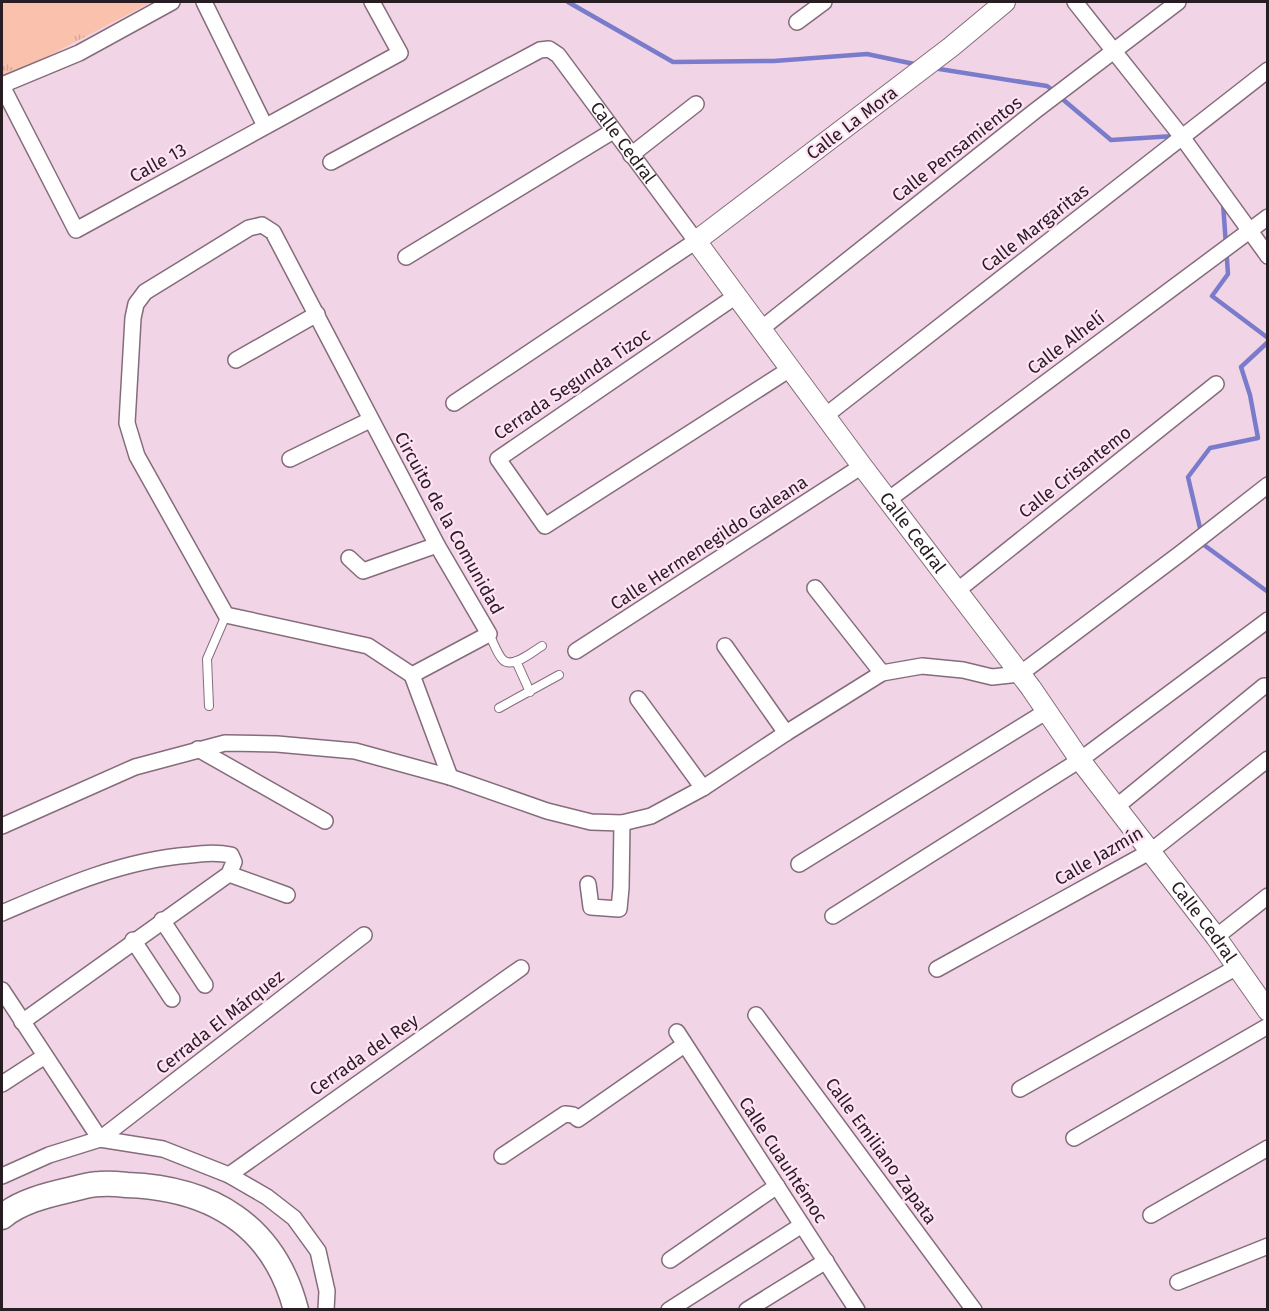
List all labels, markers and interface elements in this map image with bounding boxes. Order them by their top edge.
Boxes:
street label: Calle La Mora [802,82,902,164]
street label: Calle Pensamientos [888,91,1026,207]
street label: Calle Cedral [585,97,660,188]
street label: Calle 13 [126,139,190,187]
street label: Calle Margaritas [977,179,1093,277]
street label: Calle Alhelí [1023,307,1109,379]
street label: Cerrada Segunda Tizoc [489,323,655,445]
street label: Calle Crisantemo [1014,421,1136,523]
street label: Circuito de la Comunidad [390,428,508,618]
street label: Calle Hermenegildo Galeana [606,471,812,615]
street label: Calle Cedral [875,488,951,578]
street label: Calle Jazmín [1051,822,1147,890]
street label: Calle Cedral [1166,877,1241,967]
street label: Cerrada El Márquez [152,965,289,1079]
street label: Cerrada del Rey [305,1009,423,1101]
street label: Calle Emiliano Zapata [820,1073,942,1229]
street label: Calle Cuauhtémoc [734,1093,832,1228]

